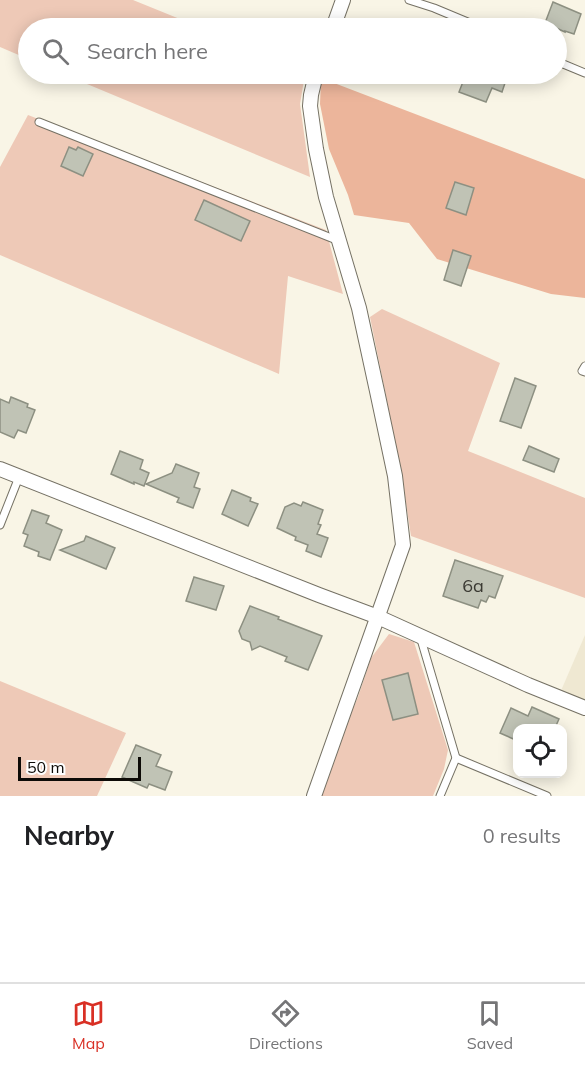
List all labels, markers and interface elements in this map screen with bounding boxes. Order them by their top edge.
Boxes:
search box [18,18,567,84]
icon: search [39,35,72,68]
text: Search here [87,37,208,65]
house number: 6a [462,574,484,597]
map controls [513,724,567,778]
button: locate [513,724,567,778]
scale bar [18,754,141,782]
text: 50 m [27,757,64,777]
text: Nearby [24,819,114,852]
text: 0 results [483,823,561,848]
tab: Map [72,997,105,1053]
tab: Directions [249,997,323,1053]
tab: Saved [467,997,513,1053]

